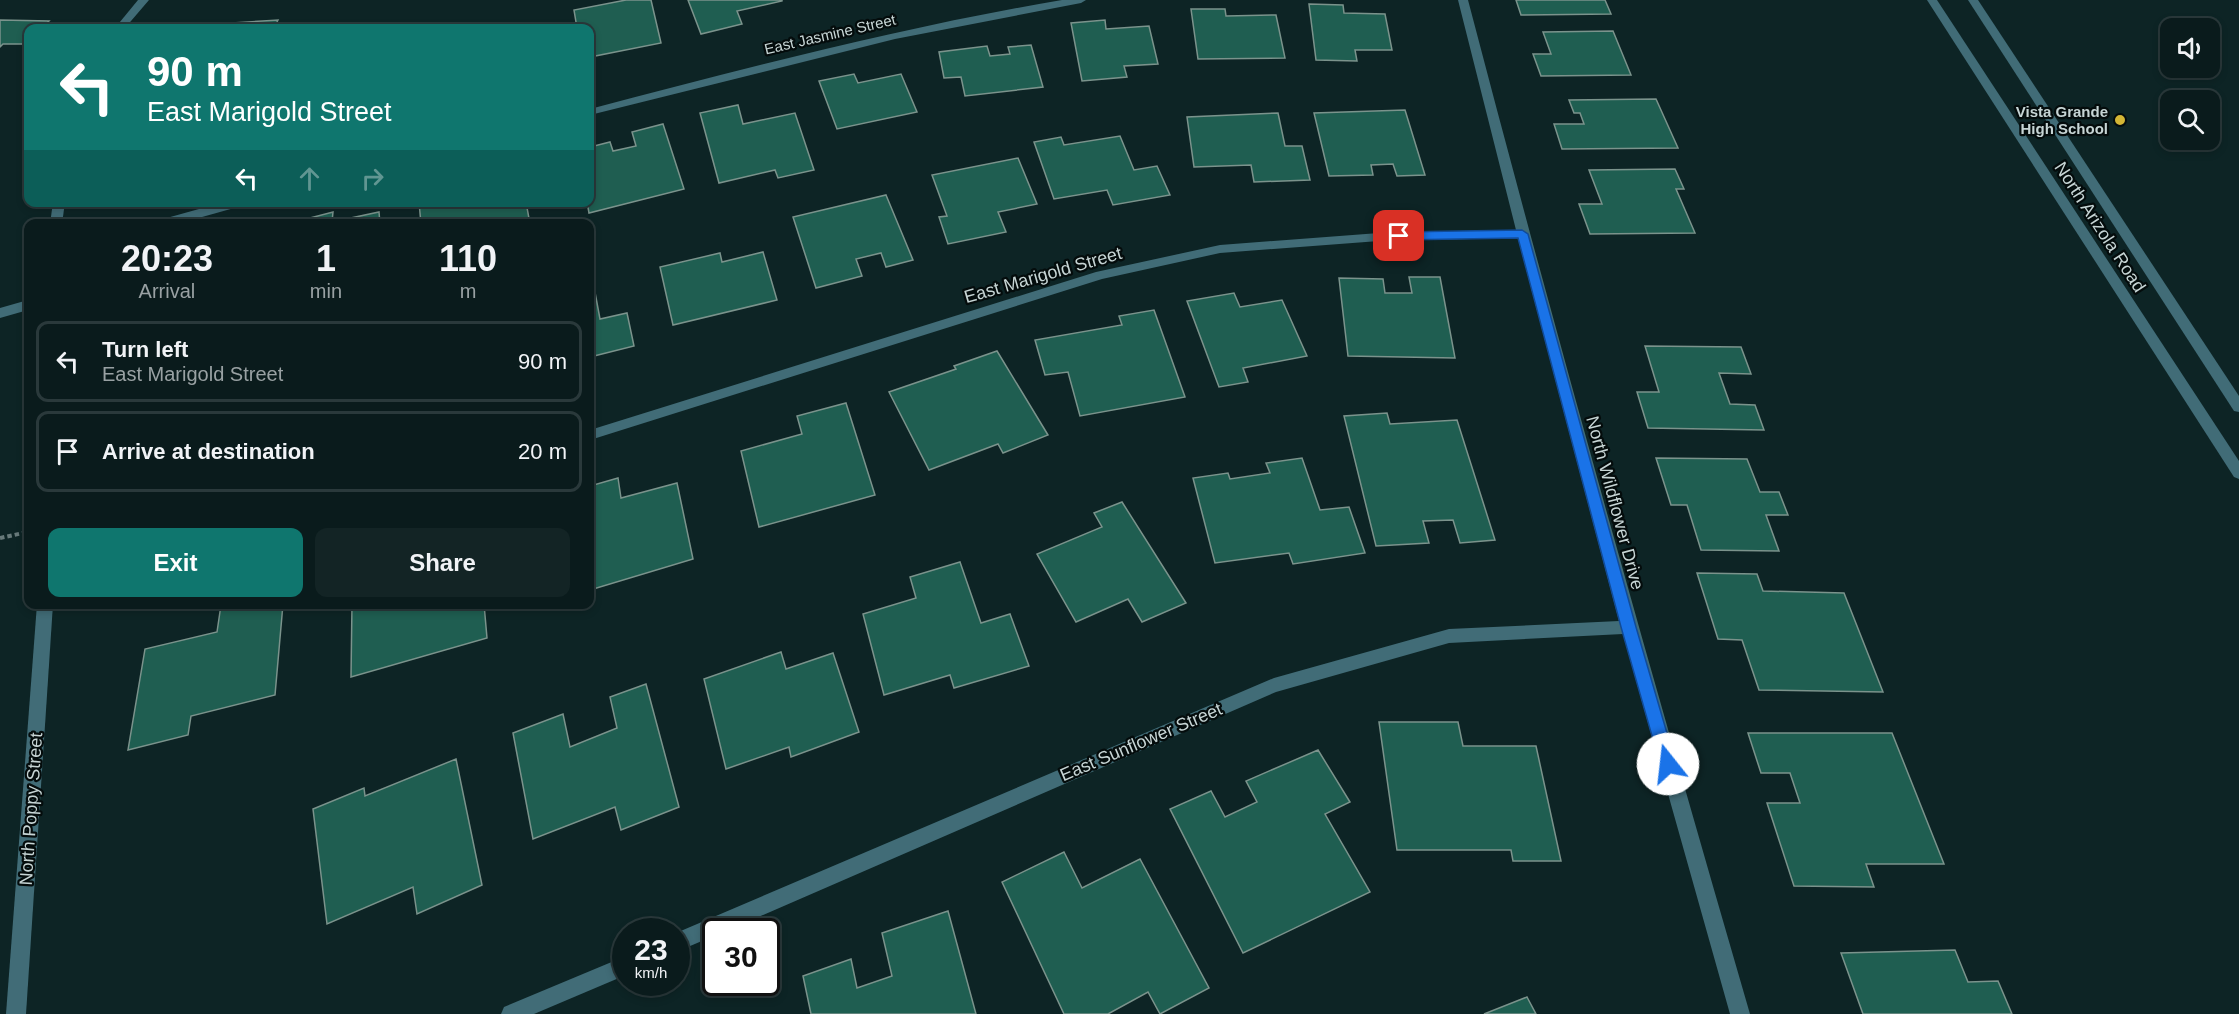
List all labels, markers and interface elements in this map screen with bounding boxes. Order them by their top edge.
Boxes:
street label: East Jasmine Street [763,10,898,57]
map controls [2160,18,2220,150]
button: sound [2160,18,2220,78]
icon: left [48,48,126,126]
text: 90 m [147,48,243,95]
button: search [2160,90,2220,150]
text: East Marigold Street [147,97,392,127]
place label: Vista Grande High School [2016,103,2108,137]
marker: Vista Grande High School [2113,113,2127,127]
street label: North Arizola Road [2050,158,2150,296]
icon: left [230,162,263,195]
icon: ahead [293,162,326,195]
icon: right [356,162,389,195]
pin [1373,210,1424,261]
icon: arrive [1382,219,1415,252]
text: 20:23 [121,238,213,279]
text: 1 [316,238,336,279]
text: 110 [439,238,497,279]
street label: East Marigold Street [962,243,1124,307]
text: Arrival [139,280,195,302]
text: min [310,280,342,302]
text: m [460,280,476,302]
text: Turn left [102,337,188,362]
icon: left [51,345,84,378]
text: 90 m [518,349,567,374]
text: East Marigold Street [102,363,283,385]
street label: North Wildflower Drive [1582,414,1648,592]
icon: arrive [51,435,84,468]
text: Arrive at destination [102,439,315,464]
text: 20 m [518,439,567,464]
button: Exit [48,528,303,597]
button: Share [315,528,570,597]
street label: East Sunflower Street [1057,699,1225,785]
street label: North Poppy Street [16,732,46,886]
position arrow [1636,732,1700,796]
speed limit sign: 30 [702,918,780,996]
text: 23 [634,933,668,966]
text: km/h [635,964,667,981]

